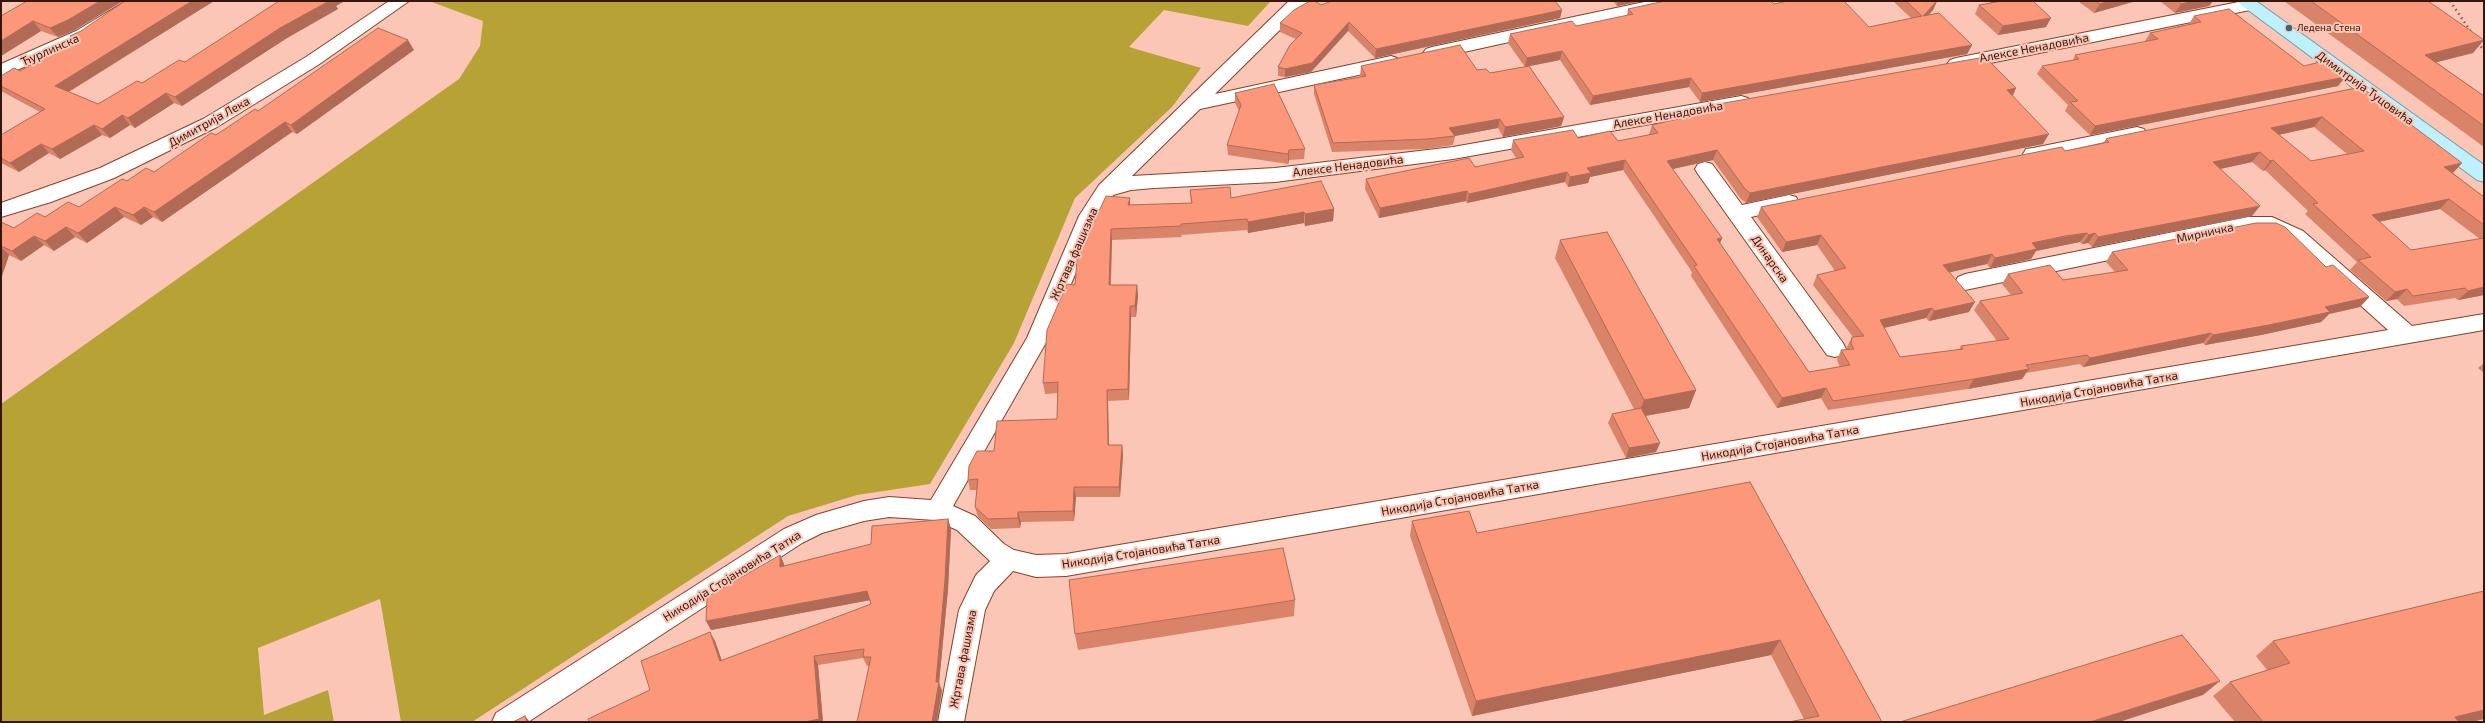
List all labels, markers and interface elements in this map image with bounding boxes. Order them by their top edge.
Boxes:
place label: Ледена Стена [2297,22,2361,34]
marker: Ледена Стена [2284,23,2294,33]
street label: Алексе Ненадовића [1978,30,2090,66]
street label: Ћурлинска [19,31,81,69]
street label: Димитрија Туцовића [2313,48,2417,128]
street label: Димитрија Лека [166,94,252,150]
street label: Алексе Ненадовића [1612,98,1724,132]
street label: Алексе Ненадовића [1292,152,1404,180]
street label: Жртава фашизма [1047,205,1101,303]
street label: Мирничка [2175,220,2235,246]
street label: Динарска [1748,232,1792,286]
street label: Никодија Стојановића Татка [2019,368,2179,410]
street label: Никодија Стојановића Татка [1700,422,1860,464]
street label: Никодија Стојановића Татка [1380,477,1540,519]
street label: Никодија Стојановића Татка [660,527,804,625]
street label: Никодија Стојановића Татка [1061,532,1221,572]
street label: Жртава фашизма [946,609,980,709]

